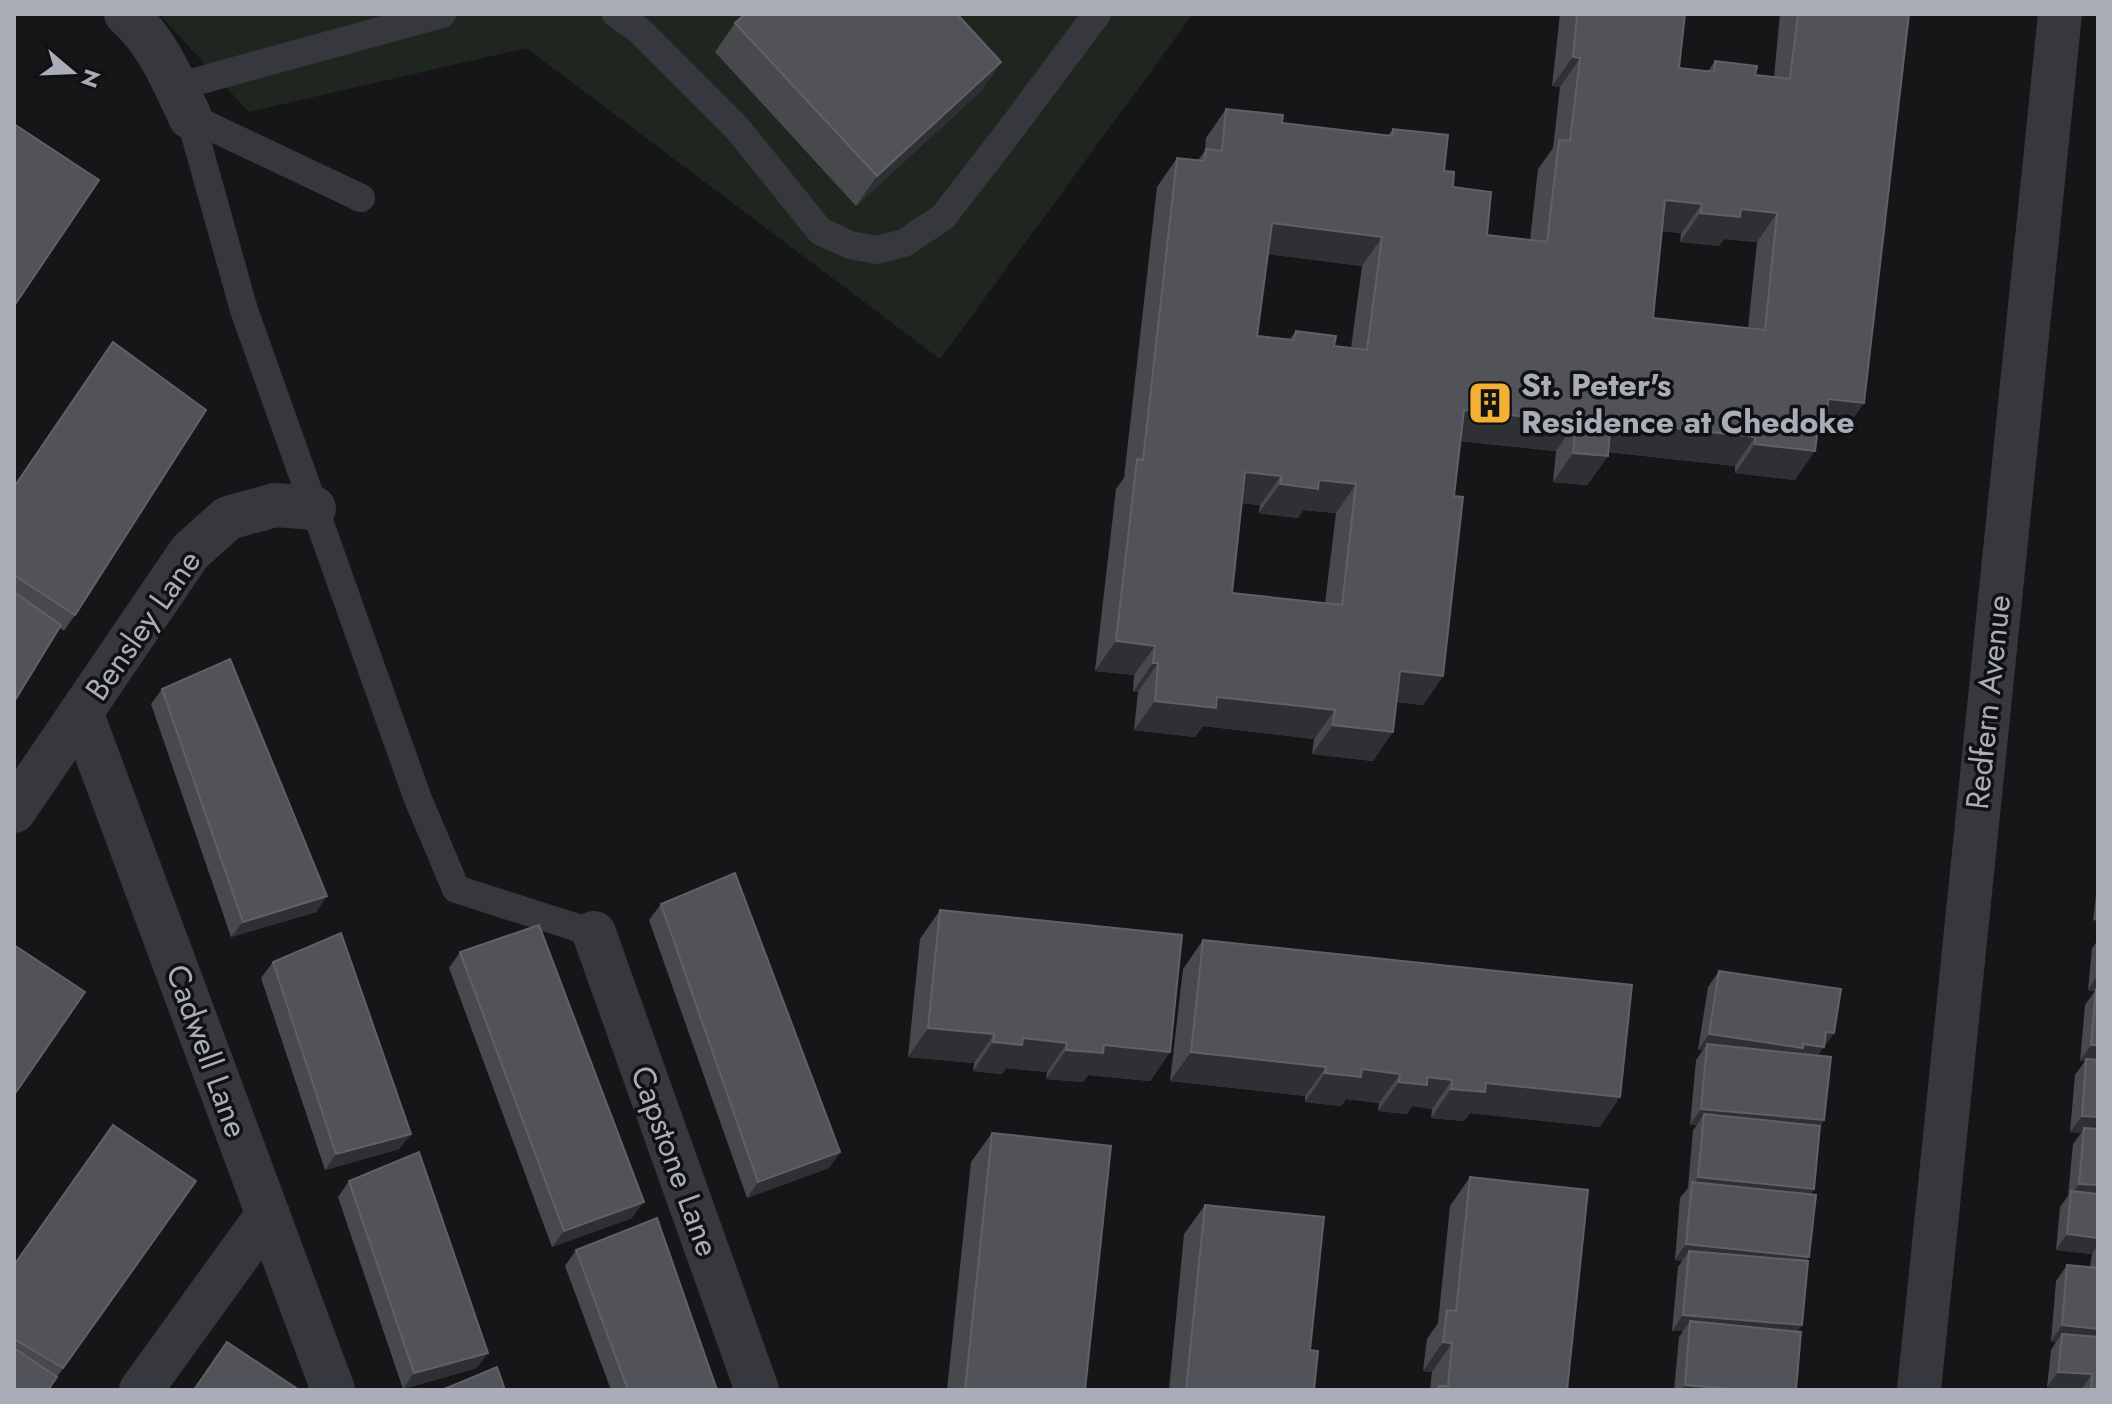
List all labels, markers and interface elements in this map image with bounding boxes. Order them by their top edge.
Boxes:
north arrow [32,32,112,112]
text: N [73,65,109,92]
place label: St. Peter's Residence at Chedoke [1521,362,1855,445]
building icon: St. Peter's Residence at Chedoke [1466,379,1514,427]
street label: Bensley Lane [74,540,212,710]
street label: Redfern Avenue [1954,593,2022,811]
street label: Cadwell Lane [154,958,260,1144]
street label: Capstone Lane [619,1059,731,1263]

